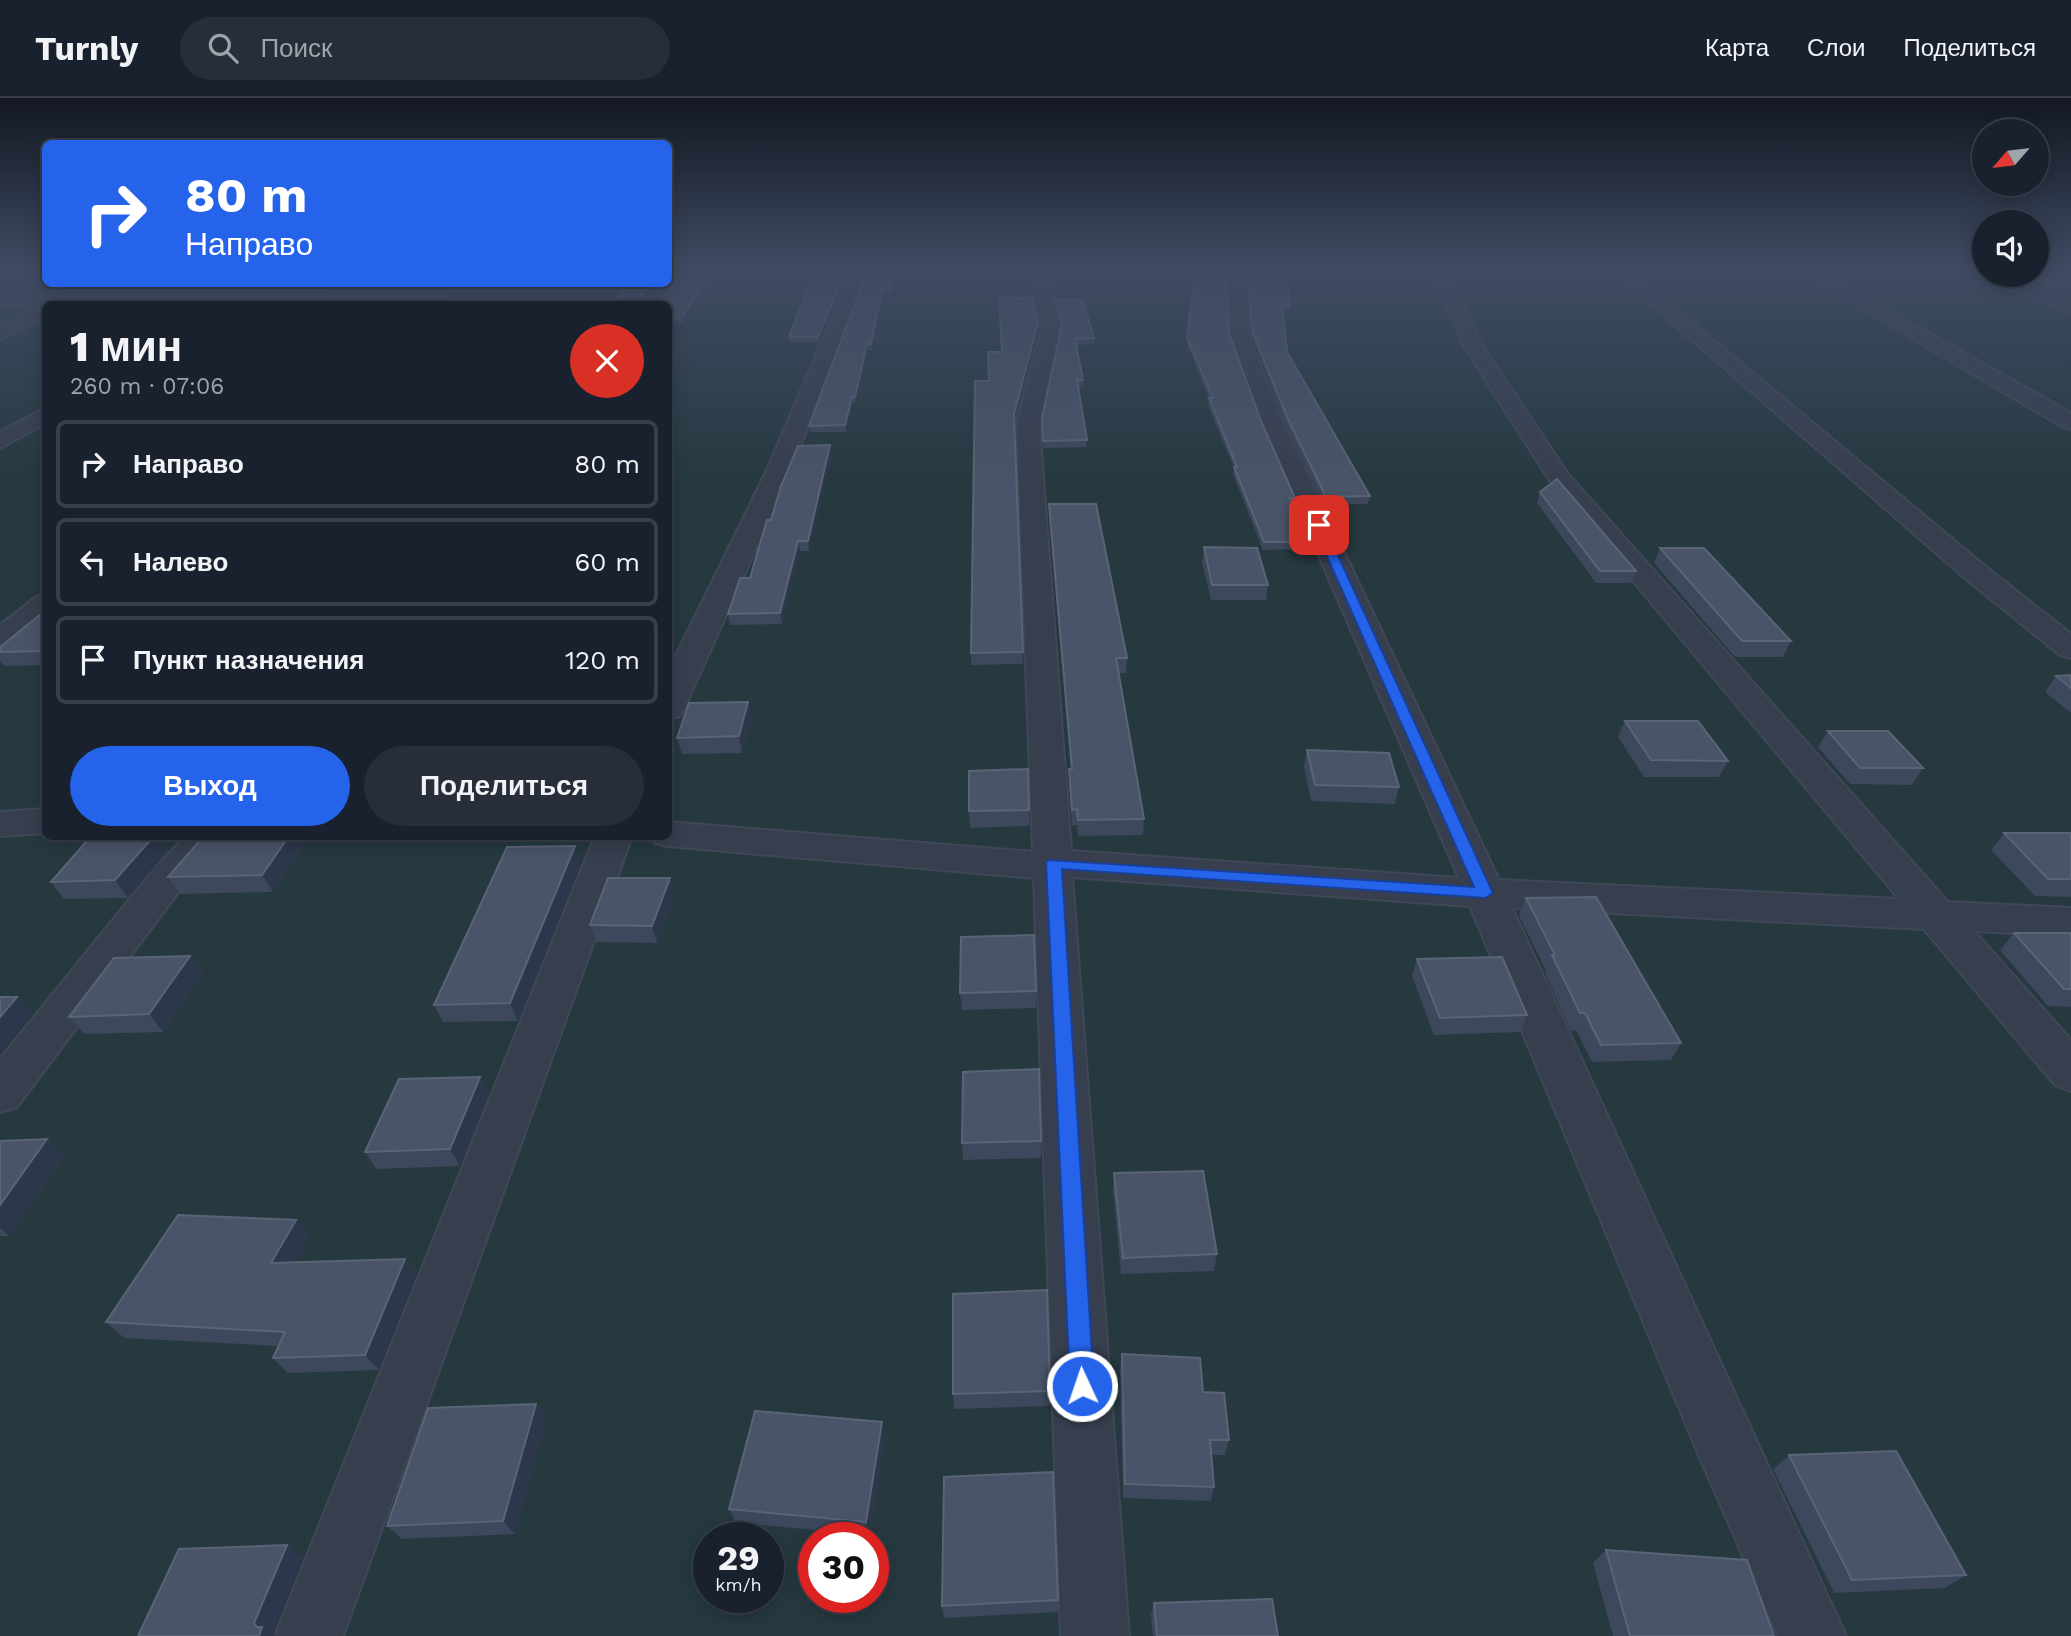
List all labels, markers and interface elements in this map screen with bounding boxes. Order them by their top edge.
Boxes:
search box [180,17,670,80]
text: Turnly [35,29,138,68]
icon: search [204,29,242,67]
text: Поиск [260,33,332,63]
text: Карта [1705,34,1769,62]
text: Слои [1807,34,1865,62]
text: Поделиться [1903,34,2036,62]
north arrow [1972,119,2049,196]
map controls [1972,119,2049,287]
text: 80 m [185,166,307,224]
icon: right [70,168,161,259]
button: sound [1972,210,2049,287]
text: Направо [185,225,313,263]
text: 1 мин [70,322,182,371]
button: close [570,324,644,398]
text: 260 m · 07:06 [70,373,224,400]
icon: right [74,445,112,483]
text: Направо [133,449,244,479]
text: 80 m [574,449,640,479]
pin [1289,495,1349,555]
icon: arrive [1300,506,1338,544]
icon: left [74,543,112,581]
text: Налево [133,547,228,577]
text: 60 m [574,547,640,577]
icon: arrive [74,641,112,679]
text: Пункт назначения [133,645,364,675]
text: 120 m [565,645,640,675]
button: Выход [70,746,350,826]
button: Поделиться [364,746,644,826]
position arrow [1045,1349,1119,1423]
speed limit sign: 30 [798,1522,889,1613]
text: 29 [717,1537,760,1579]
text: km/h [715,1574,762,1595]

